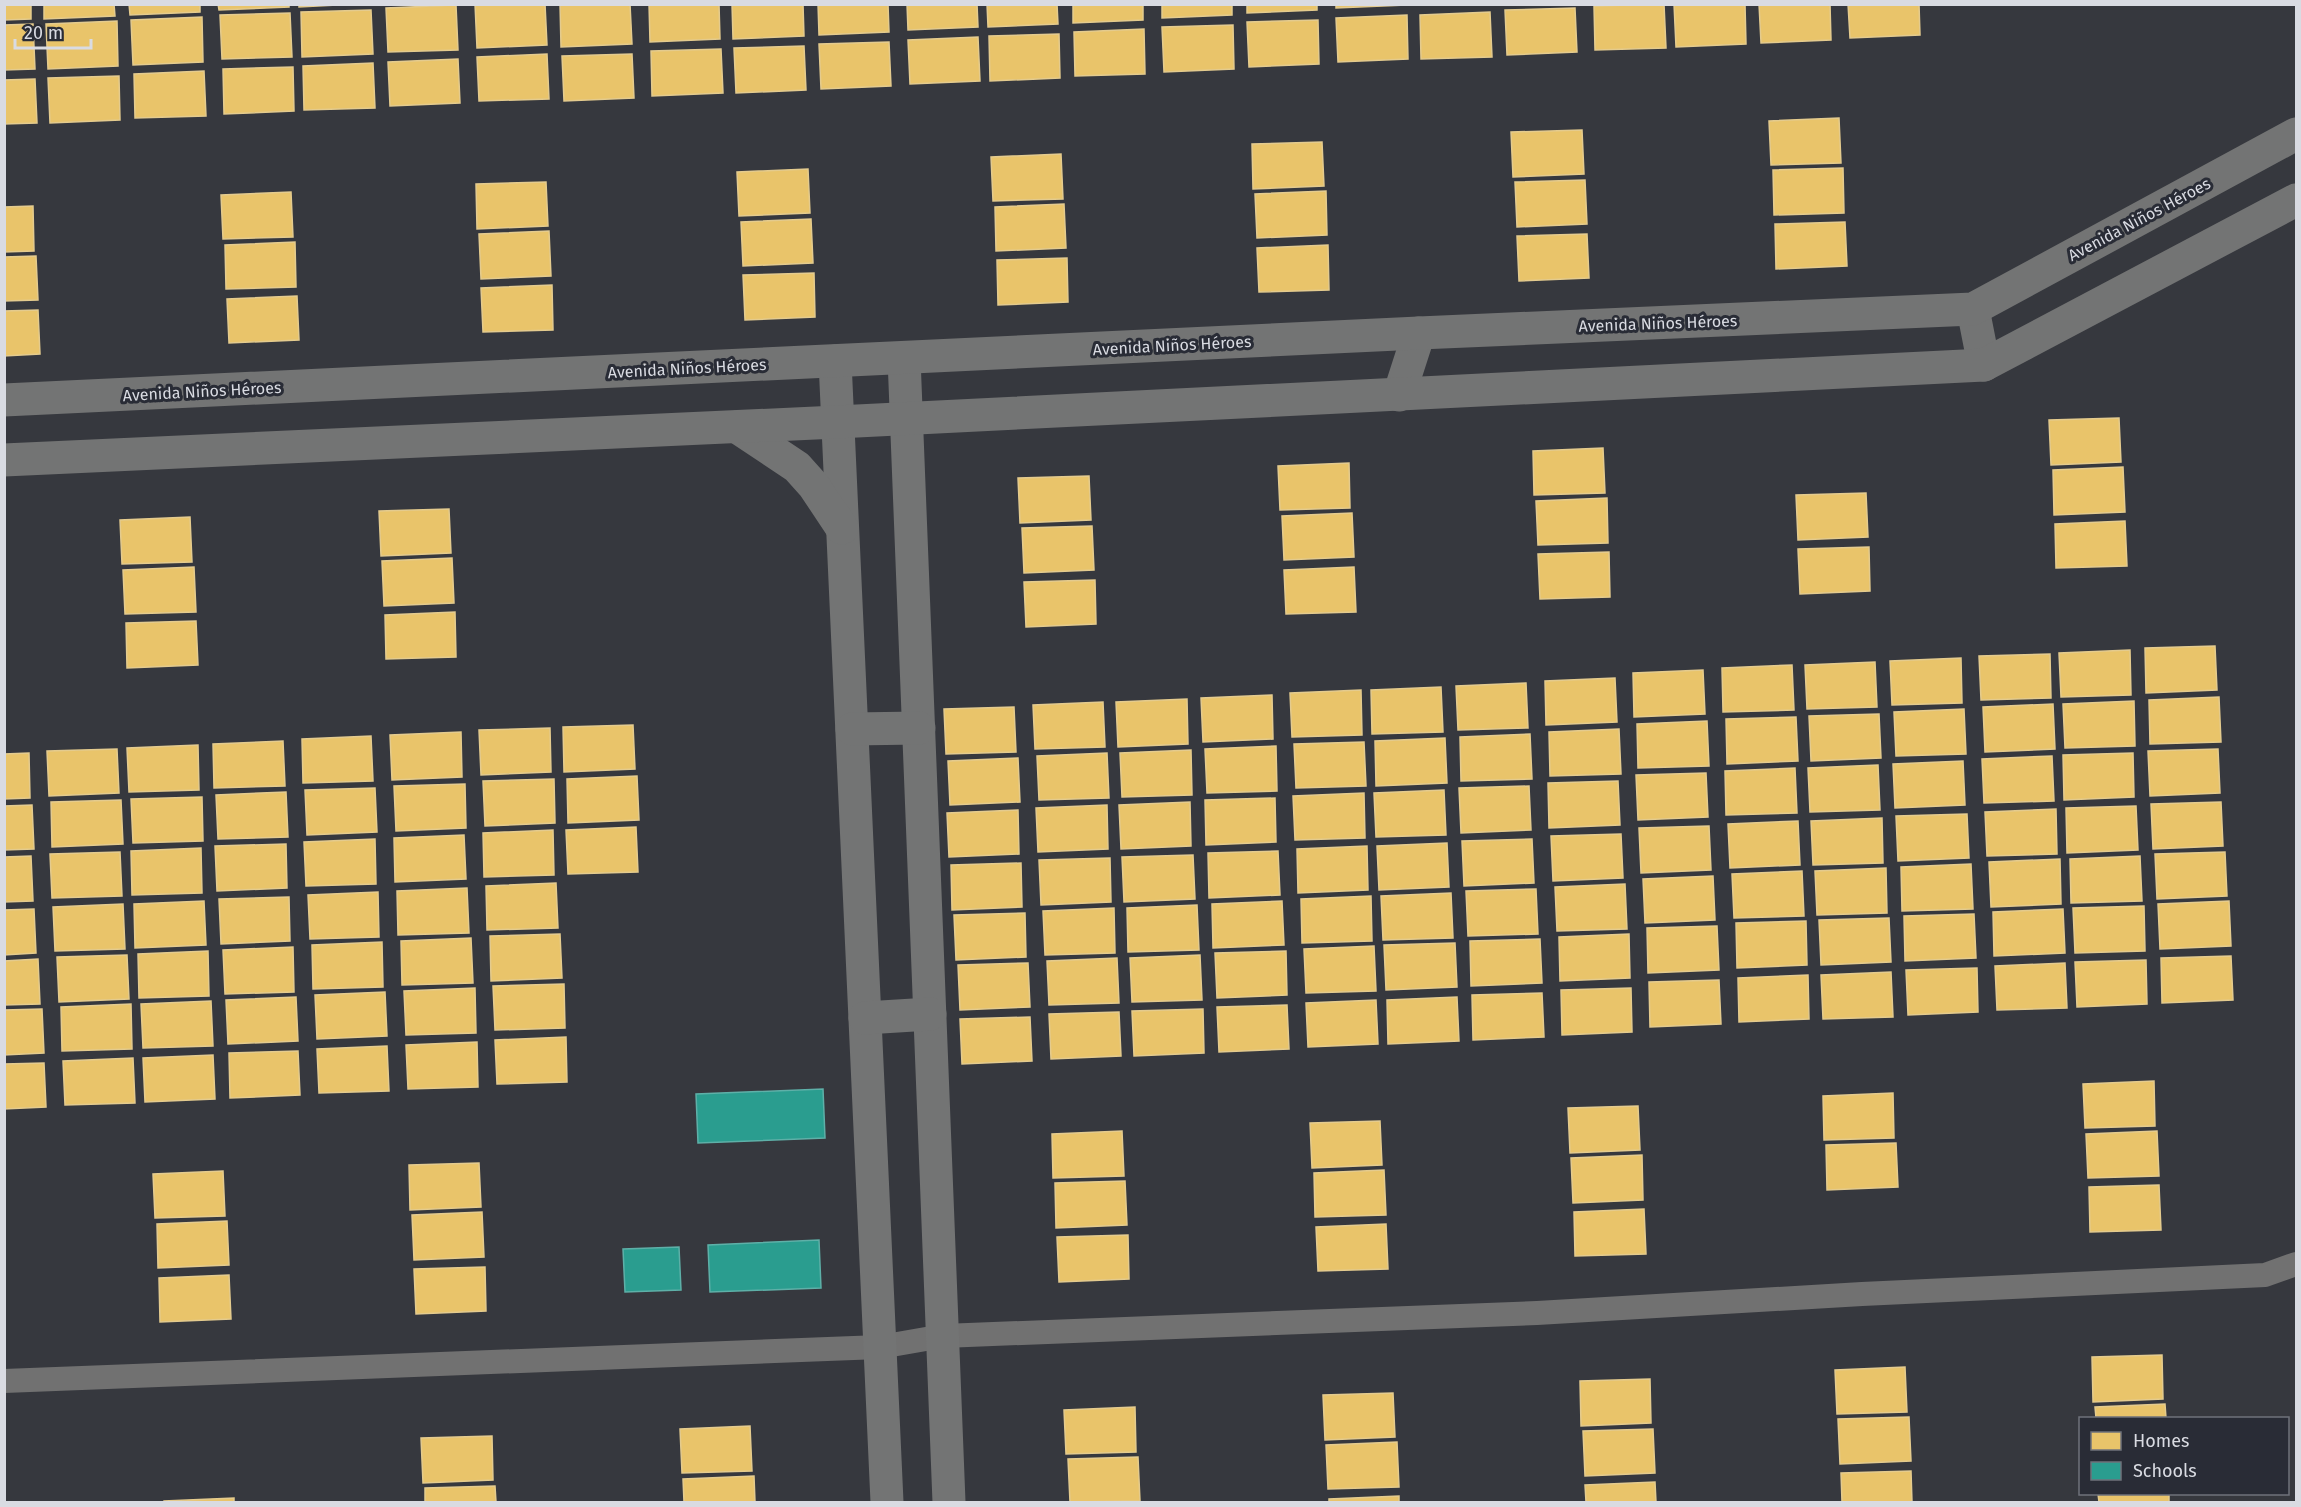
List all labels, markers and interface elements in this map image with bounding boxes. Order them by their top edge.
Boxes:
scale bar [15,12,92,50]
text: 20 m [24,22,63,44]
street label: Avenida Niños Héroes [2065,174,2214,265]
street label: Avenida Niños Héroes [1578,311,1738,336]
street label: Avenida Niños Héroes [1092,332,1252,359]
street label: Avenida Niños Héroes [607,355,767,382]
street label: Avenida Niños Héroes [122,378,282,405]
legend [2079,1417,2289,1495]
text: Homes [2133,1430,2189,1452]
text: Schools [2133,1460,2197,1482]

